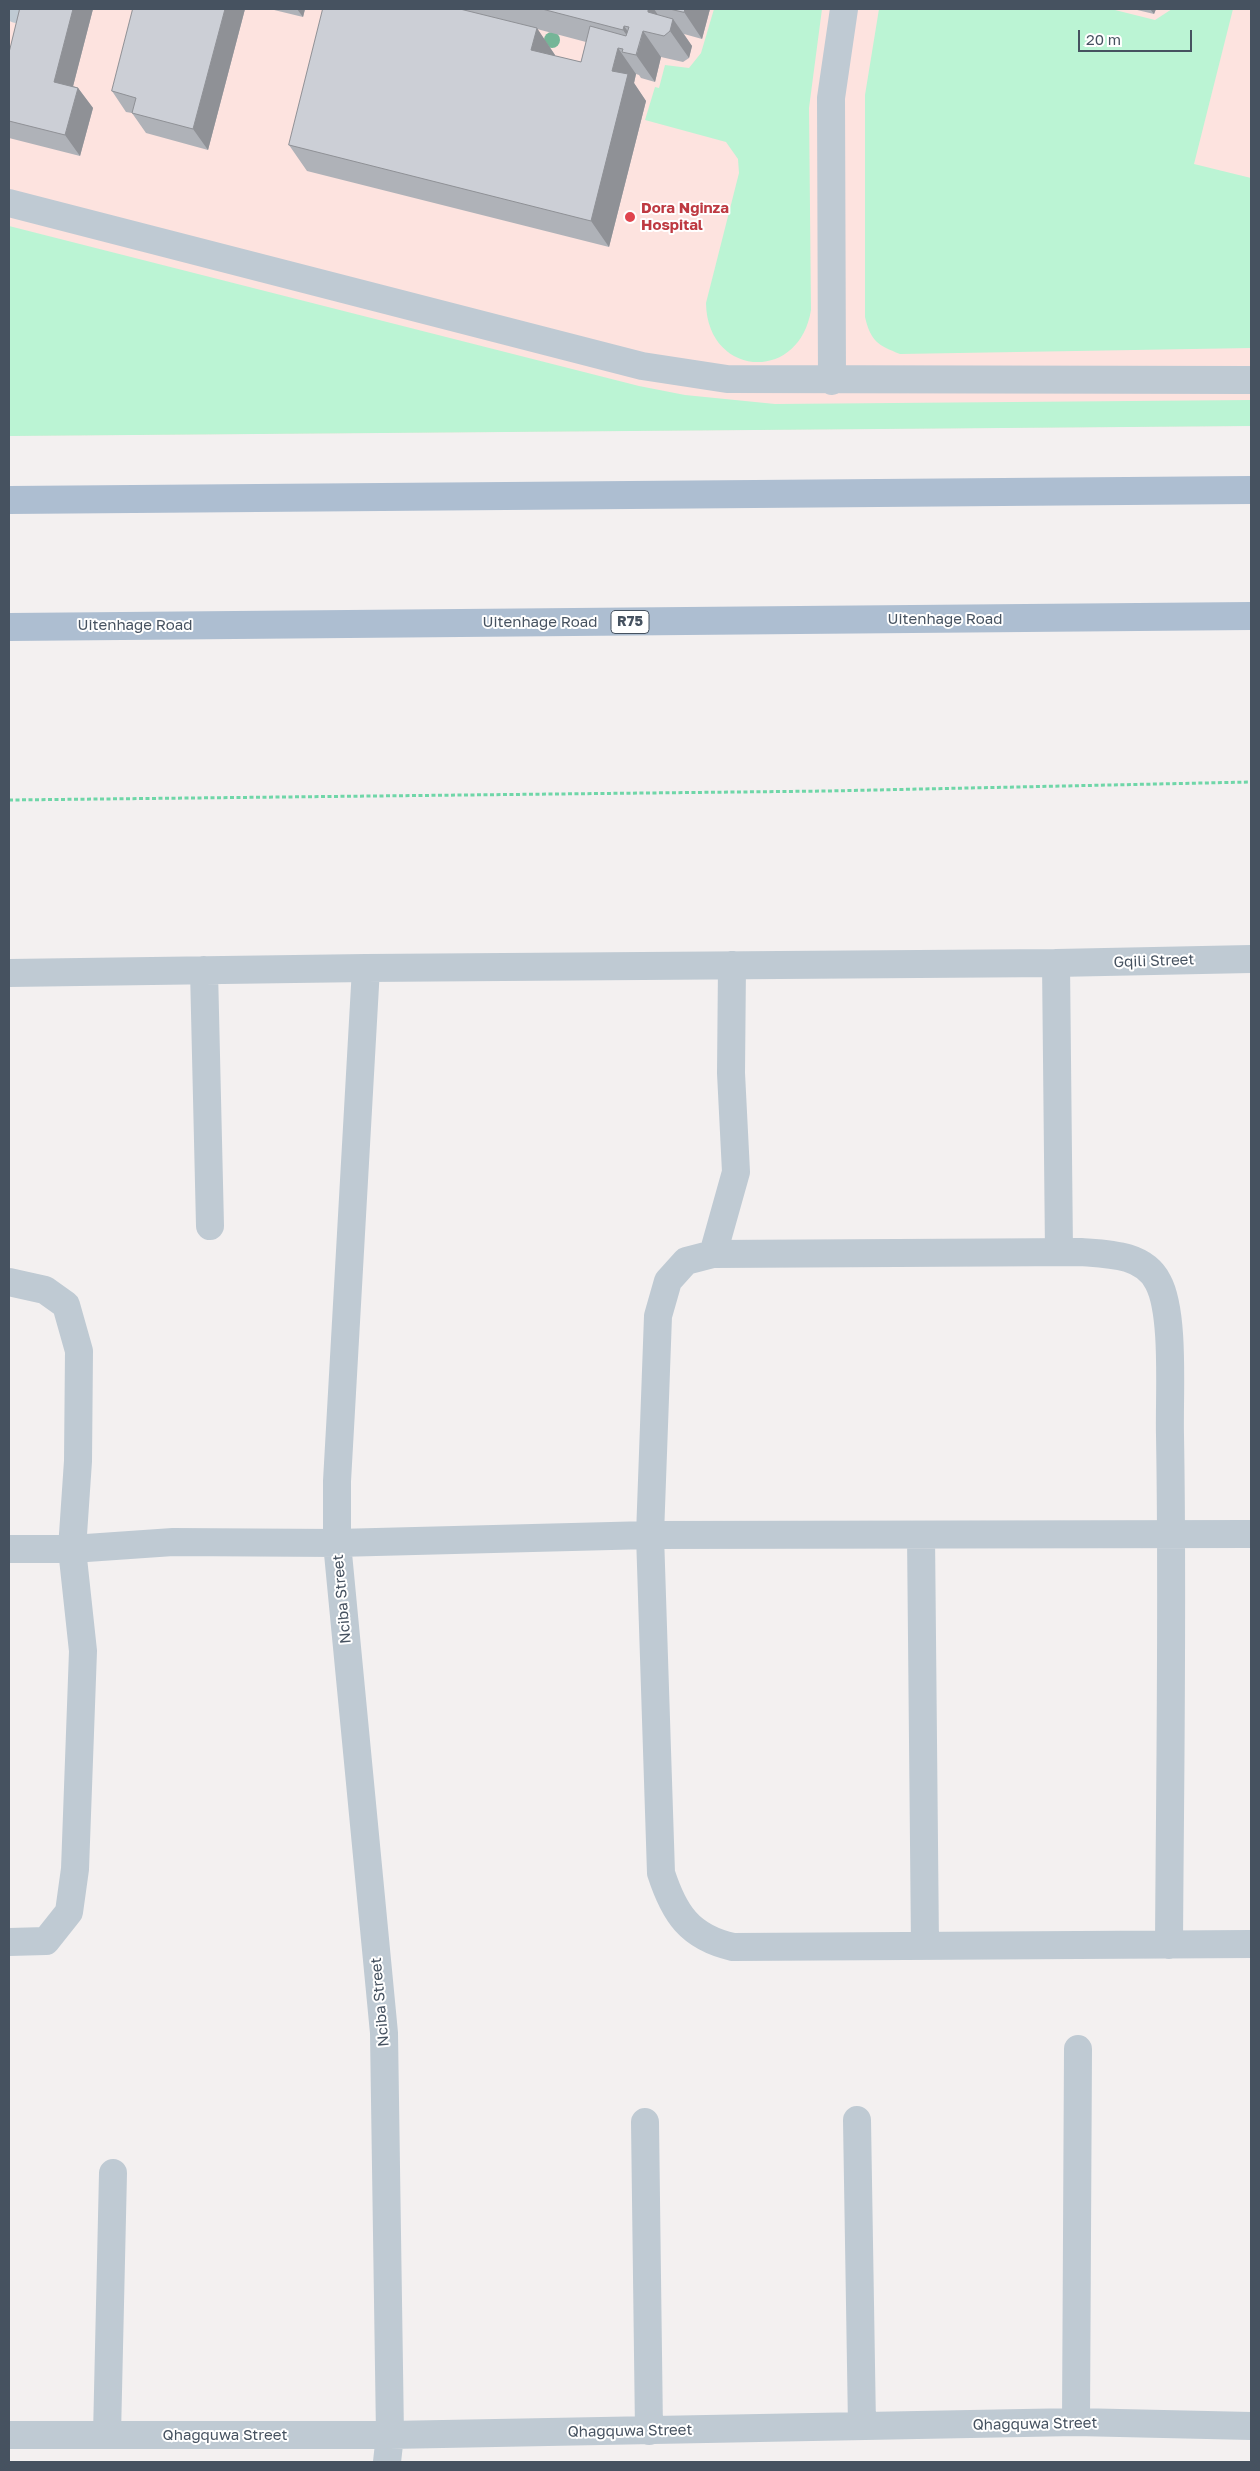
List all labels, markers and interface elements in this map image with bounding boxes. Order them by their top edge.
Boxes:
scale bar [1080,20,1194,52]
text: 20 m [1086,30,1121,48]
place label: Dora Nginza Hospital [641,199,729,234]
marker: Dora Nginza Hospital [623,210,637,224]
road number: R75 [611,610,649,634]
street label: Uitenhage Road [887,610,1003,628]
street label: Uitenhage Road [482,613,598,631]
street label: Uitenhage Road [77,616,193,634]
street label: Gqili Street [1113,951,1195,971]
street label: Nciba Street [329,1554,355,1644]
street label: Nciba Street [367,1957,393,2047]
street label: Qhagquwa Street [972,2414,1098,2434]
street label: Qhagquwa Street [567,2421,693,2441]
street label: Qhagquwa Street [163,2426,287,2444]

